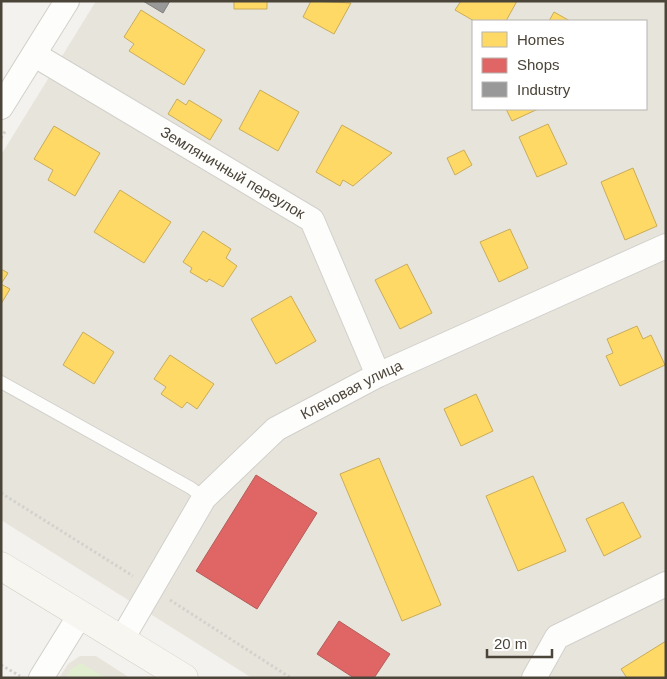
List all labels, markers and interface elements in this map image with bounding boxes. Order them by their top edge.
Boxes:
legend [472,20,647,110]
text: Homes [517,31,565,48]
text: Shops [517,56,560,73]
text: Industry [517,81,571,98]
street label: Земляничный переулок [158,123,308,222]
street label: Кленовая улица [297,356,405,422]
scale bar [487,626,552,658]
text: 20 m [494,635,527,652]

